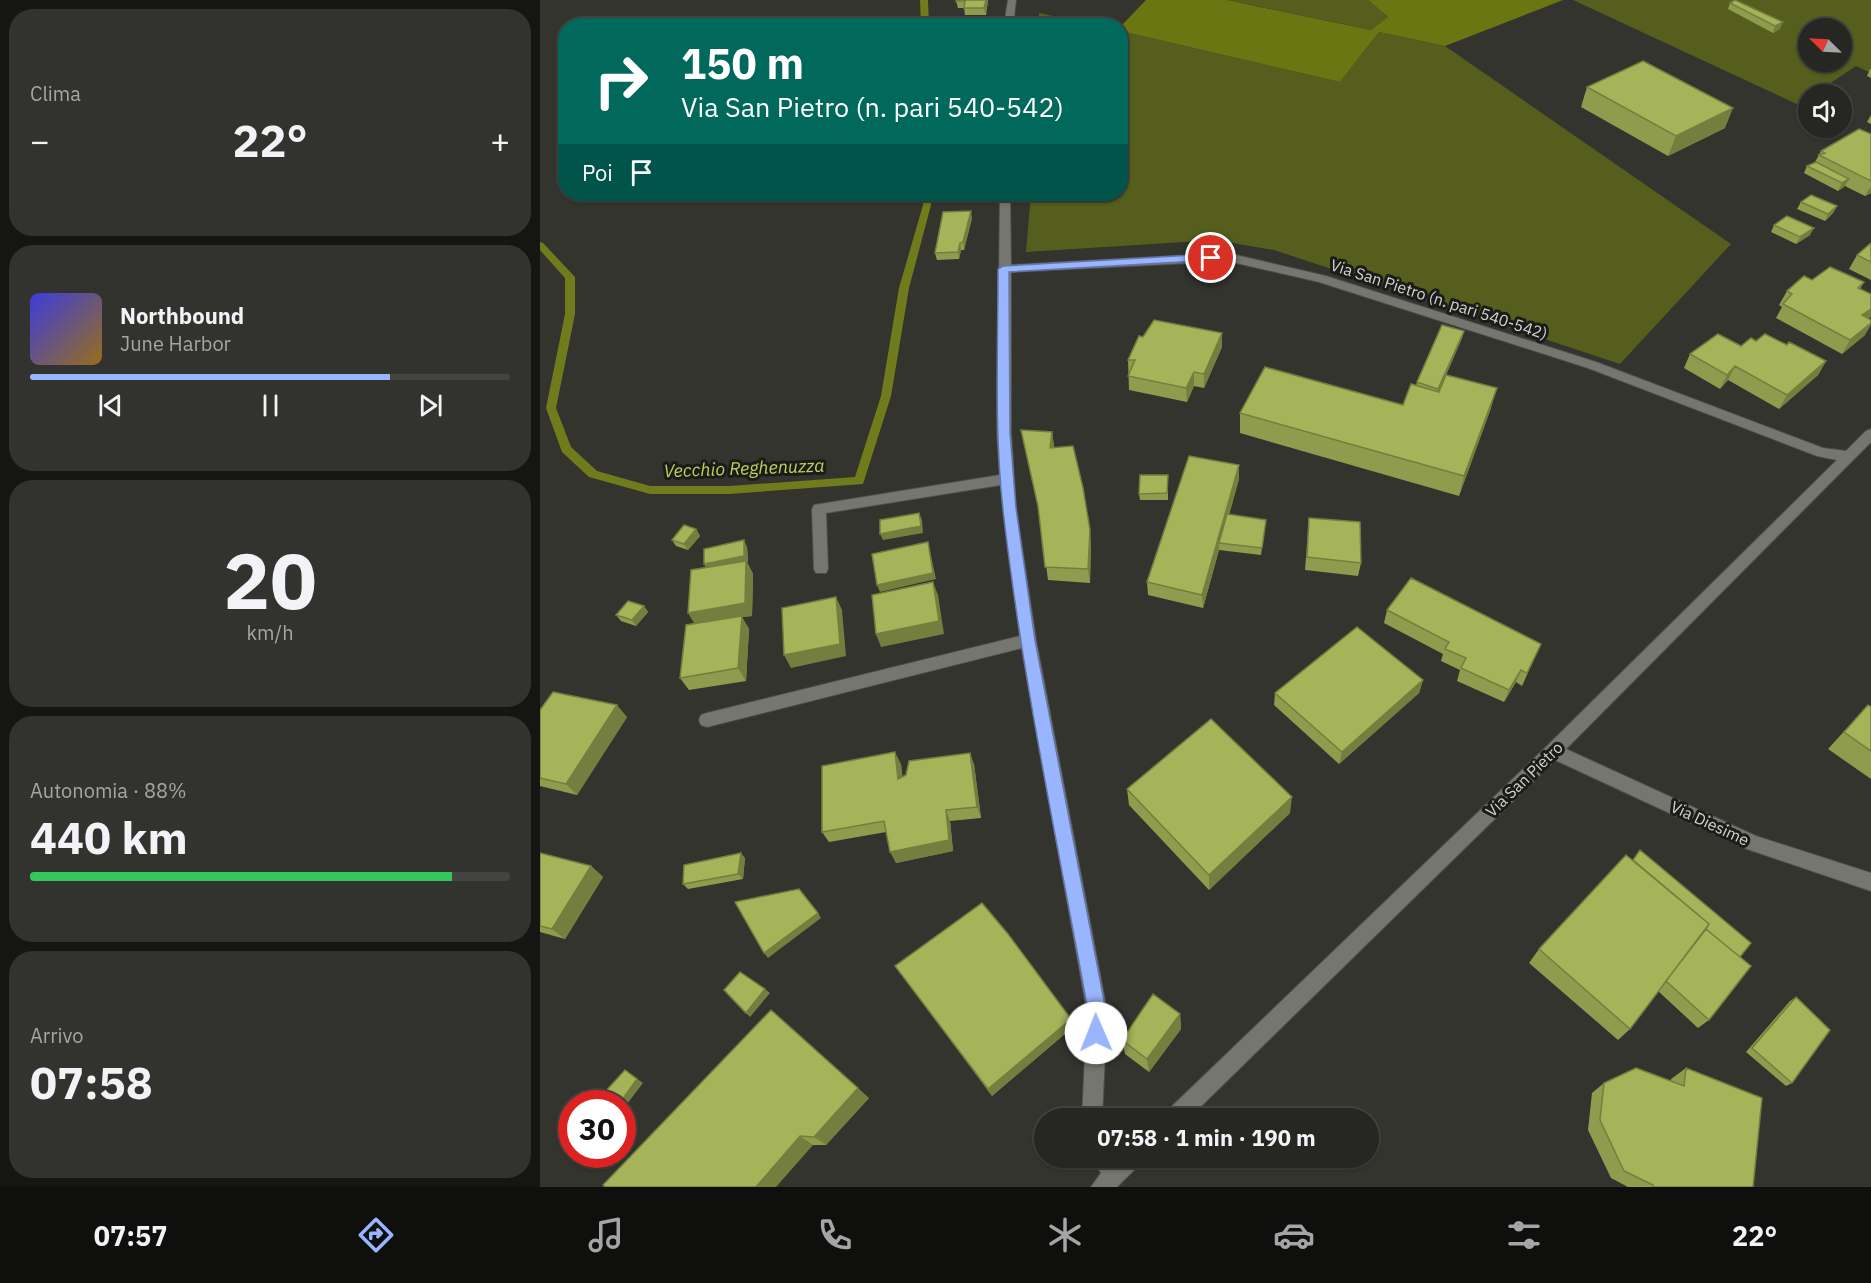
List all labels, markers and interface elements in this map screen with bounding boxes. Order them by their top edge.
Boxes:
north arrow [1798,18,1852,72]
map controls [1798,18,1852,138]
text: 150 m [681,36,804,91]
icon: right [582,42,660,120]
text: Clima [30,80,81,107]
button: sound [1798,84,1852,138]
text: Via San Pietro (n. pari 540-542) [681,89,1064,124]
text: 22° [232,111,308,169]
text: − [30,119,50,162]
text: + [490,119,510,162]
icon: arrive [625,156,658,189]
text: Poi [582,158,613,187]
pin [1185,232,1236,283]
icon: arrive [1194,241,1227,274]
street label: Via San Pietro (n. pari 540-542) [1328,254,1550,344]
text: Northbound [120,301,244,330]
text: June Harbor [120,330,231,357]
icon: previous [94,389,127,422]
icon: pause [254,389,287,422]
icon: next [414,389,447,422]
water label: Vecchio Reghenuzza [663,454,825,482]
text: 20 [223,529,317,630]
text: km/h [246,619,294,646]
street label: Via San Pietro [1481,737,1567,821]
text: Autonomia · 88% [30,777,187,804]
street label: Via Diesime [1668,796,1753,850]
text: 440 km [30,808,188,866]
position arrow [1064,1001,1128,1065]
text: Arrivo [30,1022,83,1049]
text: 07:58 [30,1053,153,1111]
speed limit sign: 30 [558,1090,636,1168]
text: 07:58 · 1 min · 190 m [1097,1123,1316,1152]
icon: directions [355,1214,397,1256]
icon: music [585,1214,627,1256]
icon: phone [814,1214,856,1256]
icon: climate [1044,1214,1086,1256]
icon: car [1273,1214,1315,1256]
icon: filters [1503,1214,1545,1256]
text: 07:57 [94,1218,167,1253]
text: 22° [1732,1218,1777,1253]

